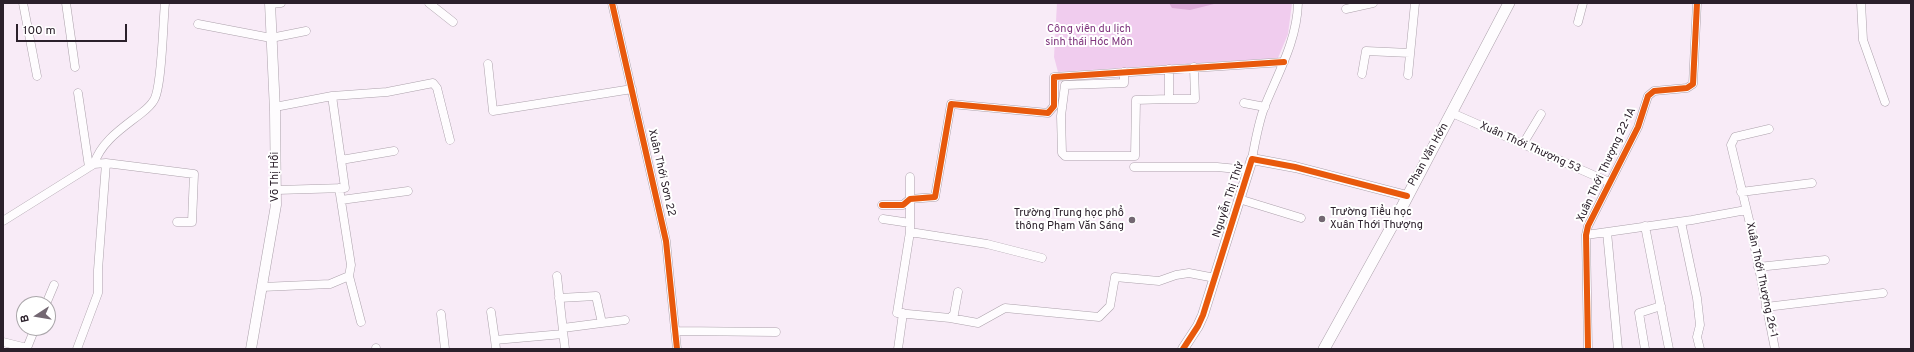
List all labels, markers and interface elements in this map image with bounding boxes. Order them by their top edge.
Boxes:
scale bar [18,16,129,42]
text: 100 m [23,23,56,39]
park label: Công viên du lịch sinh thái Hóc Môn [1045,23,1133,49]
street label: Xuân Thới Thượng 22-1A [1575,106,1639,224]
street label: Xuân Thới Thượng 53 [1477,120,1583,176]
street label: Phan Văn Hớn [1406,121,1452,189]
street label: Xuân Thới Sơn 22 [645,128,677,218]
street label: Võ Thị Hồi [269,152,283,202]
street label: Nguyễn Thị Thử [1210,160,1248,240]
place label: Trường Tiểu học Xuân Thới Thượng [1330,206,1423,232]
place label: Trường Trung học phổ thông Phạm Văn Sáng [1014,207,1124,233]
marker: Trường Tiểu học Xuân Thới Thượng [1317,214,1327,224]
marker: Trường Trung học phổ thông Phạm Văn Sáng [1127,215,1137,225]
street label: Xuân Thới Thượng 26-1 [1742,221,1780,339]
north arrow [16,296,56,336]
text: B [18,313,33,323]

